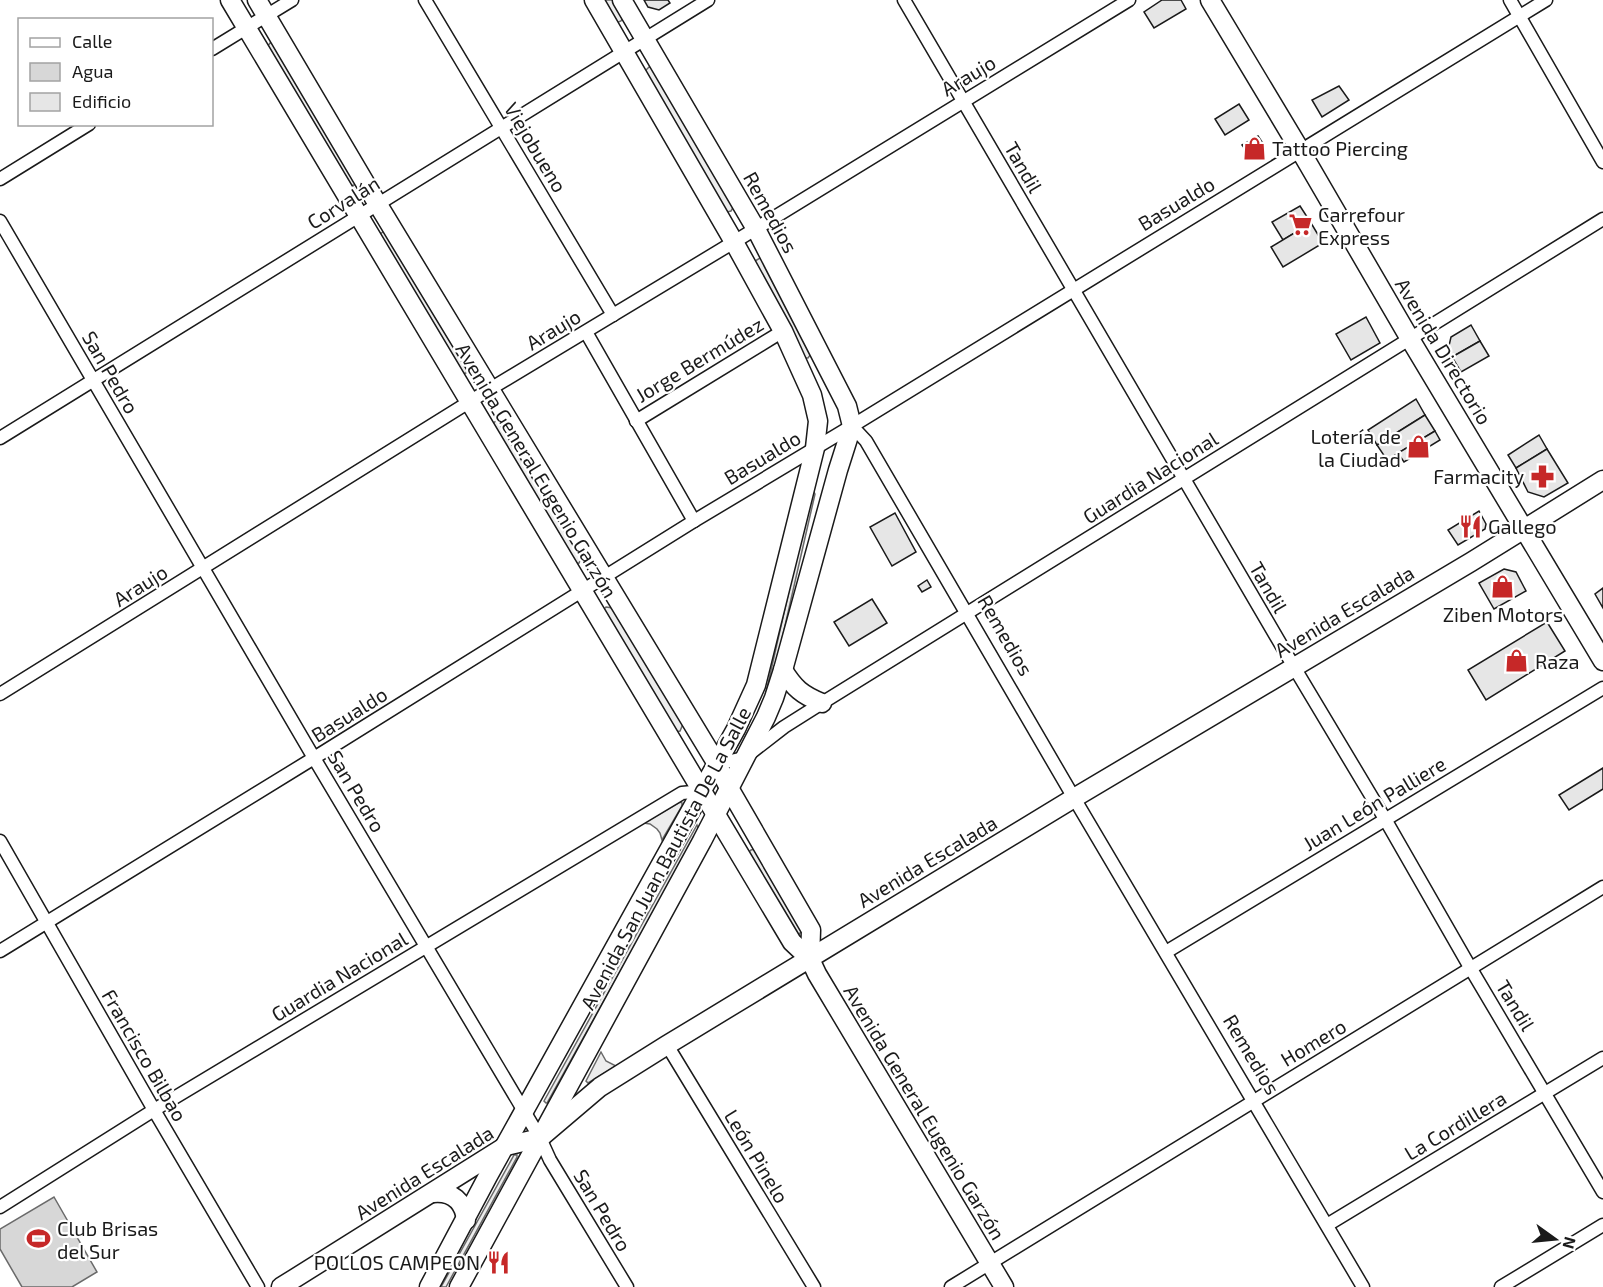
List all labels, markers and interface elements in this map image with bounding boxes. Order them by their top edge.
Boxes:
legend [18,18,213,126]
text: Calle [72,30,113,52]
street label: Araujo [936,49,1000,101]
text: Agua [72,60,113,82]
text: Edificio [72,90,131,112]
street label: Viejobueno [500,98,572,196]
shop icon: Tattoo Piercing [1241,135,1267,161]
place label: Tattoo Piercing [1272,136,1408,160]
street label: Tandil [1000,137,1048,197]
street label: Remedios [739,167,803,257]
street label: Corvalán [302,170,384,234]
street label: Basualdo [1134,171,1218,235]
place label: Carrefour Express [1318,202,1405,249]
supermarket icon: Carrefour Express [1287,212,1313,238]
street label: Avenida Directorio [1391,273,1497,429]
street label: Araujo [521,303,585,355]
street label: Jorge Bermúdez [631,311,767,407]
street label: San Pedro [78,326,144,418]
street label: Avenida General Eugenio Garzón [451,338,623,602]
place label: Lotería de la Ciudad [1310,424,1401,471]
street label: Basualdo [720,425,804,489]
street label: Guardia Nacional [1078,426,1222,528]
shop icon: Lotería de la Ciudad [1406,434,1432,460]
pharmacy icon: Farmacity [1529,463,1555,489]
place label: Farmacity [1433,464,1524,488]
restaurant icon: Gallego [1457,513,1483,539]
place label: Gallego [1488,514,1557,538]
street label: Tandil [1245,557,1293,617]
street label: Araujo [109,559,171,611]
street label: Avenida Escalada [1270,560,1418,662]
shop icon: Ziben Motors [1490,574,1516,600]
street label: Remedios [973,590,1039,680]
place label: Ziben Motors [1443,602,1563,626]
shop icon: Raza [1504,648,1530,674]
place label: Raza [1535,649,1580,673]
street label: Basualdo [307,681,391,747]
street label: Avenida San Juan Bautista De La Salle [575,702,755,1014]
street label: San Pedro [323,746,391,836]
street label: Juan León Palliere [1298,751,1450,855]
street label: Avenida Escalada [853,810,1001,912]
street label: Guardia Nacional [267,926,411,1026]
street label: Tandil [1492,975,1540,1035]
street label: Avenida General Eugenio Garzón [839,980,1011,1244]
street label: Francisco Bilbao [97,985,193,1125]
street label: Remedios [1219,1010,1285,1098]
street label: Homero [1276,1013,1350,1071]
street label: La Cordillera [1400,1085,1510,1165]
street label: León Pinelo [720,1105,794,1207]
street label: Avenida Escalada [351,1120,497,1224]
street label: San Pedro [569,1165,637,1255]
north arrow [1525,1209,1585,1269]
place label: Club Brisas del Sur [57,1216,158,1263]
sports icon: Club Brisas del Sur [26,1226,52,1252]
text: N [1559,1235,1581,1251]
restaurant icon: POLLOS CAMPEON [485,1249,511,1275]
place label: POLLOS CAMPEON [314,1250,480,1274]

